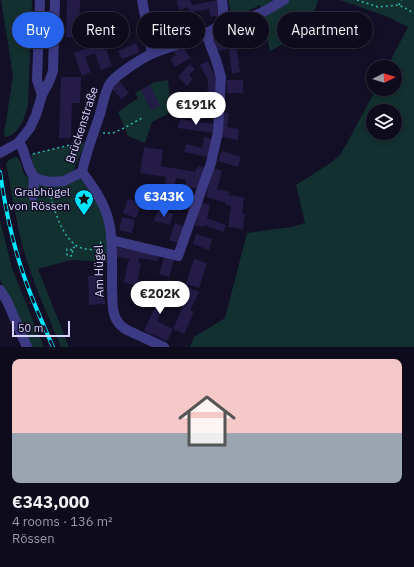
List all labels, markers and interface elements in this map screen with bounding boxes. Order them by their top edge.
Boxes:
chip: Buy [12,12,64,48]
chip: Rent [72,12,129,48]
chip: Filters [137,12,205,48]
chip: New [213,12,269,48]
chip: Apartment [277,12,373,48]
north arrow [366,60,402,96]
map controls [366,60,402,140]
street label: Brückenstraße [62,84,101,165]
pin: €191K [168,92,224,126]
text: €191K [176,96,216,113]
button: layers [366,104,402,140]
place label: Grabhügel von Rössen [9,184,70,213]
pin: €343K [136,184,192,218]
place icon: Grabhügel von Rössen [73,188,95,216]
text: €343K [144,188,184,205]
street label: Am Hügel [91,245,106,297]
pin: €202K [132,281,188,315]
text: €202K [140,285,180,302]
scale bar [12,319,70,338]
text: 50 m [18,321,43,335]
icon: home [171,385,243,457]
text: €343,000 [12,491,89,513]
text: 4 rooms · 136 m² [12,513,113,530]
text: Rössen [12,530,55,547]

